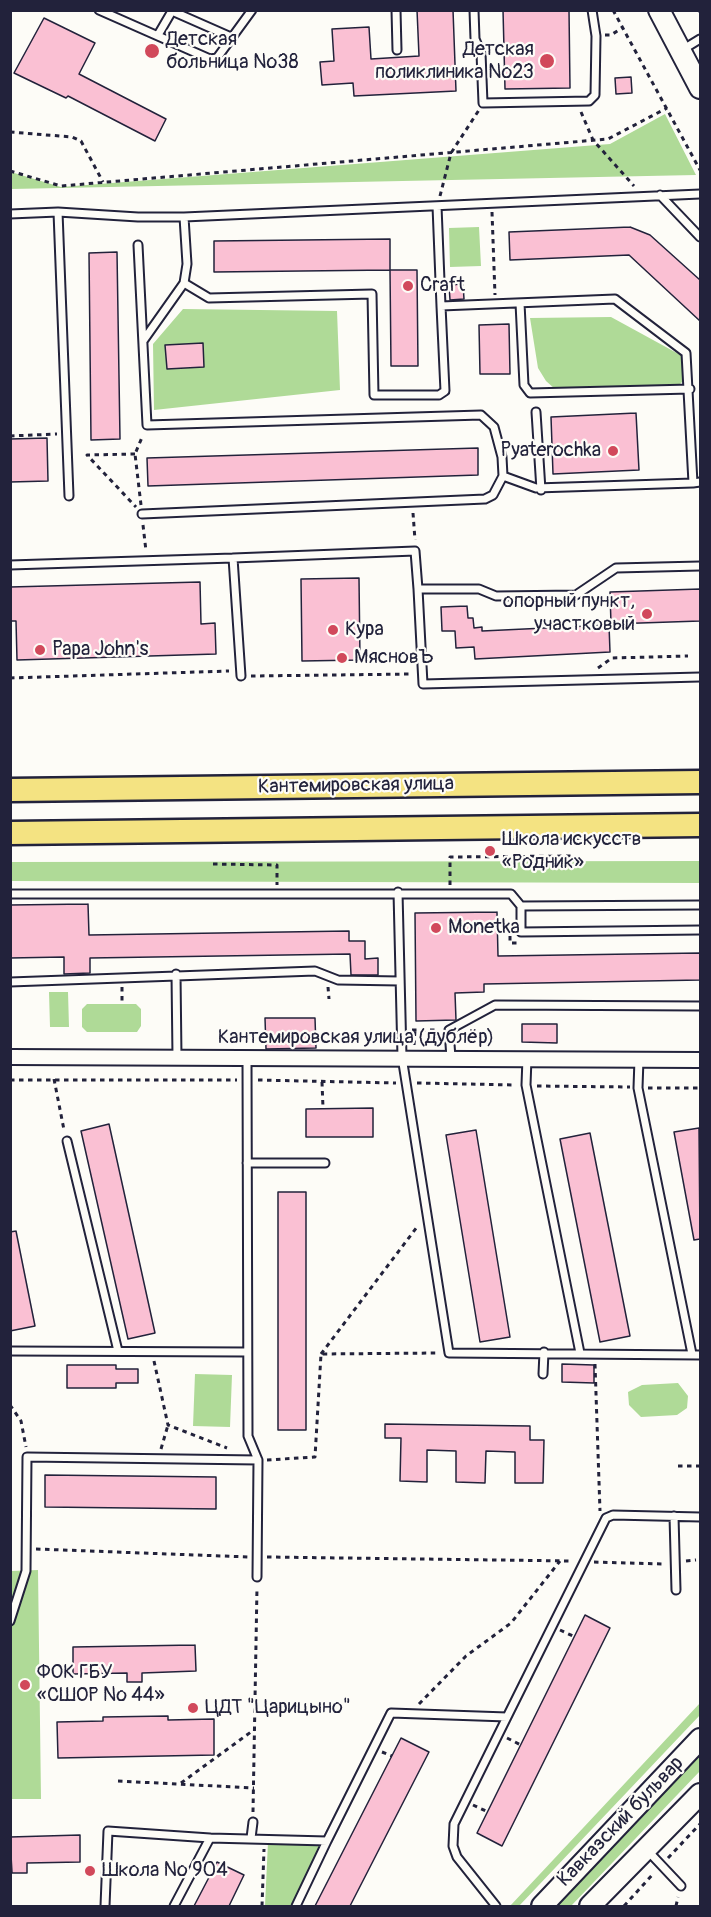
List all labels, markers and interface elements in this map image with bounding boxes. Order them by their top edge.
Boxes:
place label: Детская больница №38 [166,28,298,75]
place label: Детская поликлиника №23 [375,38,534,85]
marker: Детская больница №38 [143,42,161,60]
marker: Детская поликлиника №23 [538,52,556,70]
place label: Craft [420,274,465,298]
marker: Craft [401,279,415,293]
place label: Pyaterochka [500,439,601,463]
marker: Pyaterochka [606,444,620,458]
place label: опорный пункт, участковый [503,590,635,637]
marker: опорный пункт, участковый [640,607,654,621]
place label: Кура [345,618,384,642]
marker: Кура [326,623,340,637]
place label: Papa John's [52,638,149,662]
marker: Papa John's [33,643,47,657]
place label: МясновЪ [354,646,433,670]
marker: МясновЪ [335,651,349,665]
street label: Кантемировская улица [258,772,454,800]
place label: Школа искусств «Родник» [502,828,641,875]
marker: Школа искусств «Родник» [483,844,497,858]
place label: Monetka [448,916,520,940]
marker: Monetka [429,921,443,935]
street label: Кантемировская улица (дублёр) [218,1026,494,1050]
place label: ФОК ГБУ «СШОР № 44» [37,1661,165,1708]
marker: ФОК ГБУ «СШОР № 44» [18,1678,32,1692]
place label: ЦДТ "Царицыно" [205,1696,351,1720]
marker: ЦДТ "Царицыно" [186,1701,200,1715]
street label: Кавказский бульвар [553,1752,689,1892]
place label: Школа № 904 [102,1859,228,1883]
marker: Школа № 904 [83,1864,97,1878]

